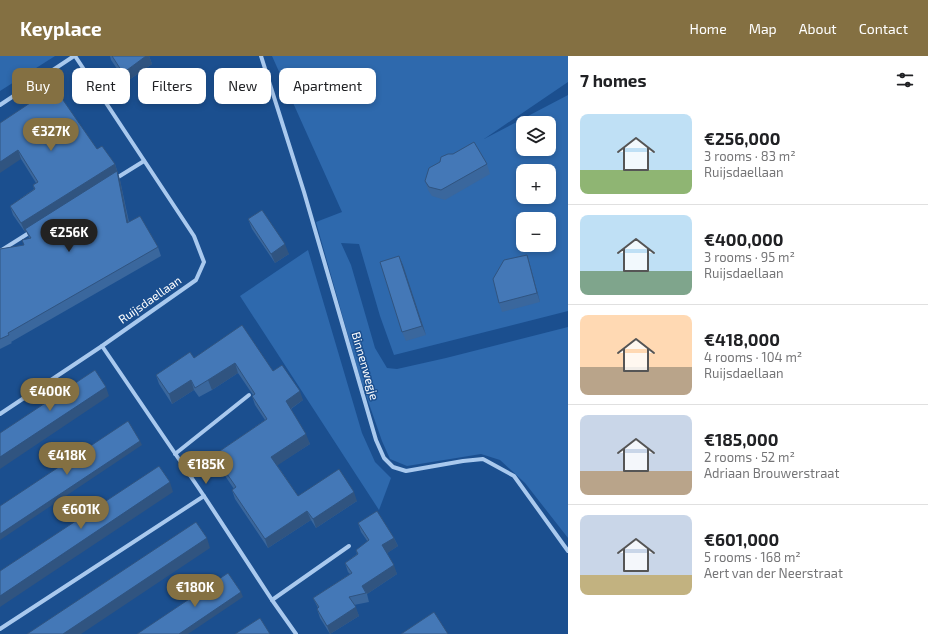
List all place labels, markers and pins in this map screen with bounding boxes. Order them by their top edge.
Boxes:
pin: €327K [23,118,79,152]
pin: €256K [41,219,97,253]
pin: €400K [22,378,78,412]
pin: €418K [39,442,95,476]
pin: €185K [178,451,234,485]
pin: €601K [53,496,109,530]
pin: €180K [167,574,223,608]

